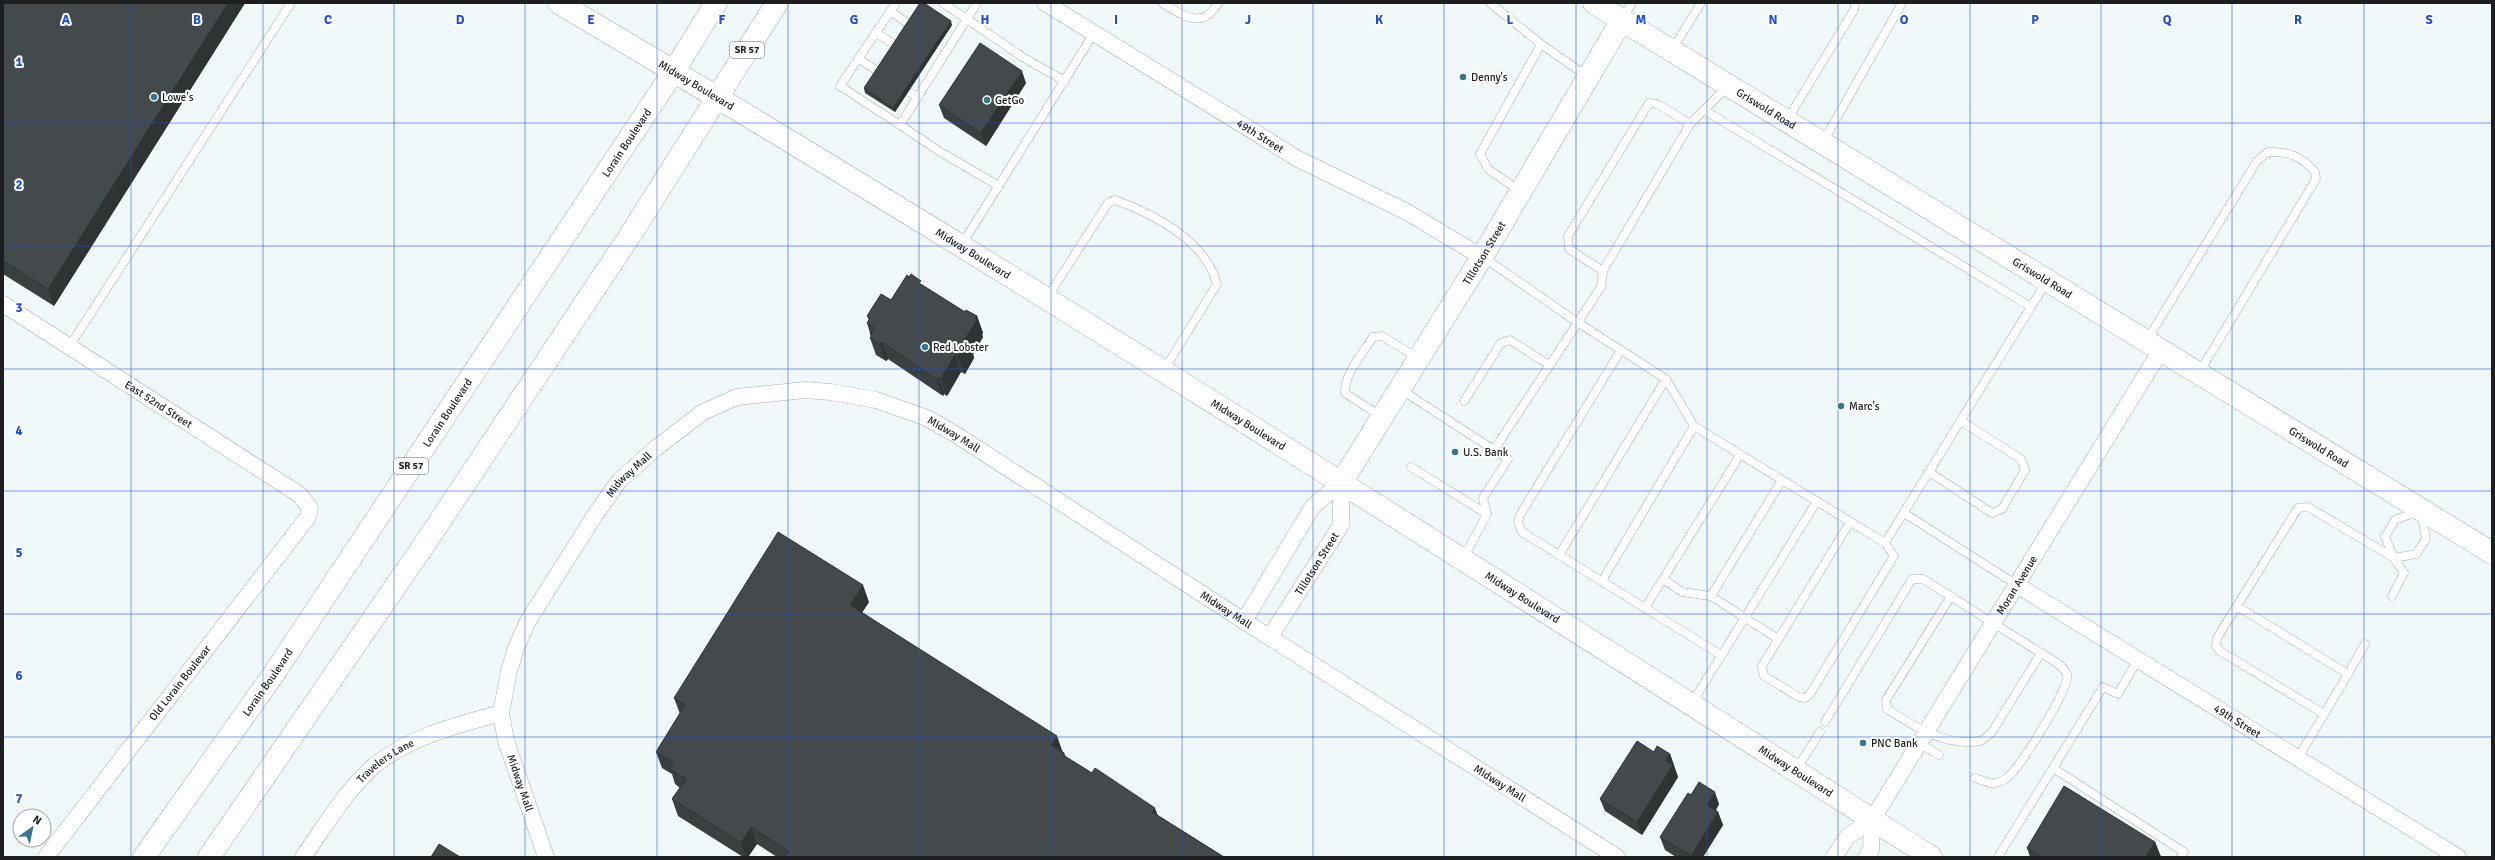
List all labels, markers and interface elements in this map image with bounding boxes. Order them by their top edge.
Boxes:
text: A [62,12,71,28]
text: B [193,12,201,28]
text: C [324,12,332,28]
text: D [456,12,465,28]
text: E [587,12,595,28]
text: F [719,12,726,28]
text: G [850,12,858,28]
text: H [981,12,989,28]
text: I [1114,12,1118,28]
text: J [1245,12,1251,28]
text: K [1375,12,1383,28]
text: L [1507,12,1514,28]
text: M [1636,12,1647,28]
text: N [1768,12,1778,28]
text: O [1900,12,1909,28]
text: P [2031,12,2039,28]
text: Q [2163,12,2172,28]
text: R [2294,12,2302,28]
text: S [2425,12,2433,28]
road number: SR 57 [730,42,764,58]
text: 1 [15,54,23,70]
street label: Midway Boulevard [656,57,737,113]
place label: Denny's [1471,71,1508,84]
marker: Denny's [1458,72,1468,82]
street label: Griswold Road [1734,85,1799,132]
place label: Lowe's [162,91,194,104]
marker: Lowe's [149,92,159,102]
place label: GetGo [995,94,1025,107]
marker: GetGo [982,95,992,105]
street label: Lorain Boulevard [599,106,654,179]
street label: 49th Street [1234,116,1286,155]
text: 2 [15,177,23,193]
street label: Tillotson Street [1460,219,1508,287]
street label: Midway Boulevard [933,225,1013,282]
street label: Griswold Road [2010,254,2075,301]
text: 3 [15,300,23,316]
place label: Red Lobster [933,341,988,354]
marker: Red Lobster [920,342,930,352]
street label: Lorain Boulevard [420,376,475,449]
street label: East 52nd Street [122,378,195,431]
street label: Midway Boulevard [1209,396,1288,453]
place label: Marc's [1849,400,1880,413]
marker: Marc's [1836,401,1846,411]
street label: Midway Mall [925,413,983,455]
text: 4 [15,423,23,439]
street label: Griswold Road [2287,424,2351,470]
place label: U.S. Bank [1463,446,1509,459]
marker: U.S. Bank [1450,447,1460,457]
street label: Midway Mall [603,449,654,500]
road number: SR 57 [394,458,428,474]
street label: Tillotson Street [1292,530,1341,597]
text: 5 [15,545,23,561]
street label: Moran Avenue [1993,553,2040,617]
street label: Midway Boulevard [1483,569,1562,626]
street label: Midway Mall [1198,588,1255,631]
street label: Old Lorain Boulevar [146,643,214,723]
street label: Lorain Boulevard [239,646,295,719]
text: 6 [15,668,23,684]
street label: 49th Street [2212,702,2263,740]
street label: Travelers Lane [354,736,416,785]
place label: PNC Bank [1871,737,1918,750]
marker: PNC Bank [1858,738,1868,748]
street label: Midway Boulevard [1756,742,1836,800]
street label: Midway Mall [504,753,536,813]
street label: Midway Mall [1471,762,1529,804]
text: 7 [15,791,23,807]
north arrow [12,808,52,848]
text: N [30,812,44,828]

